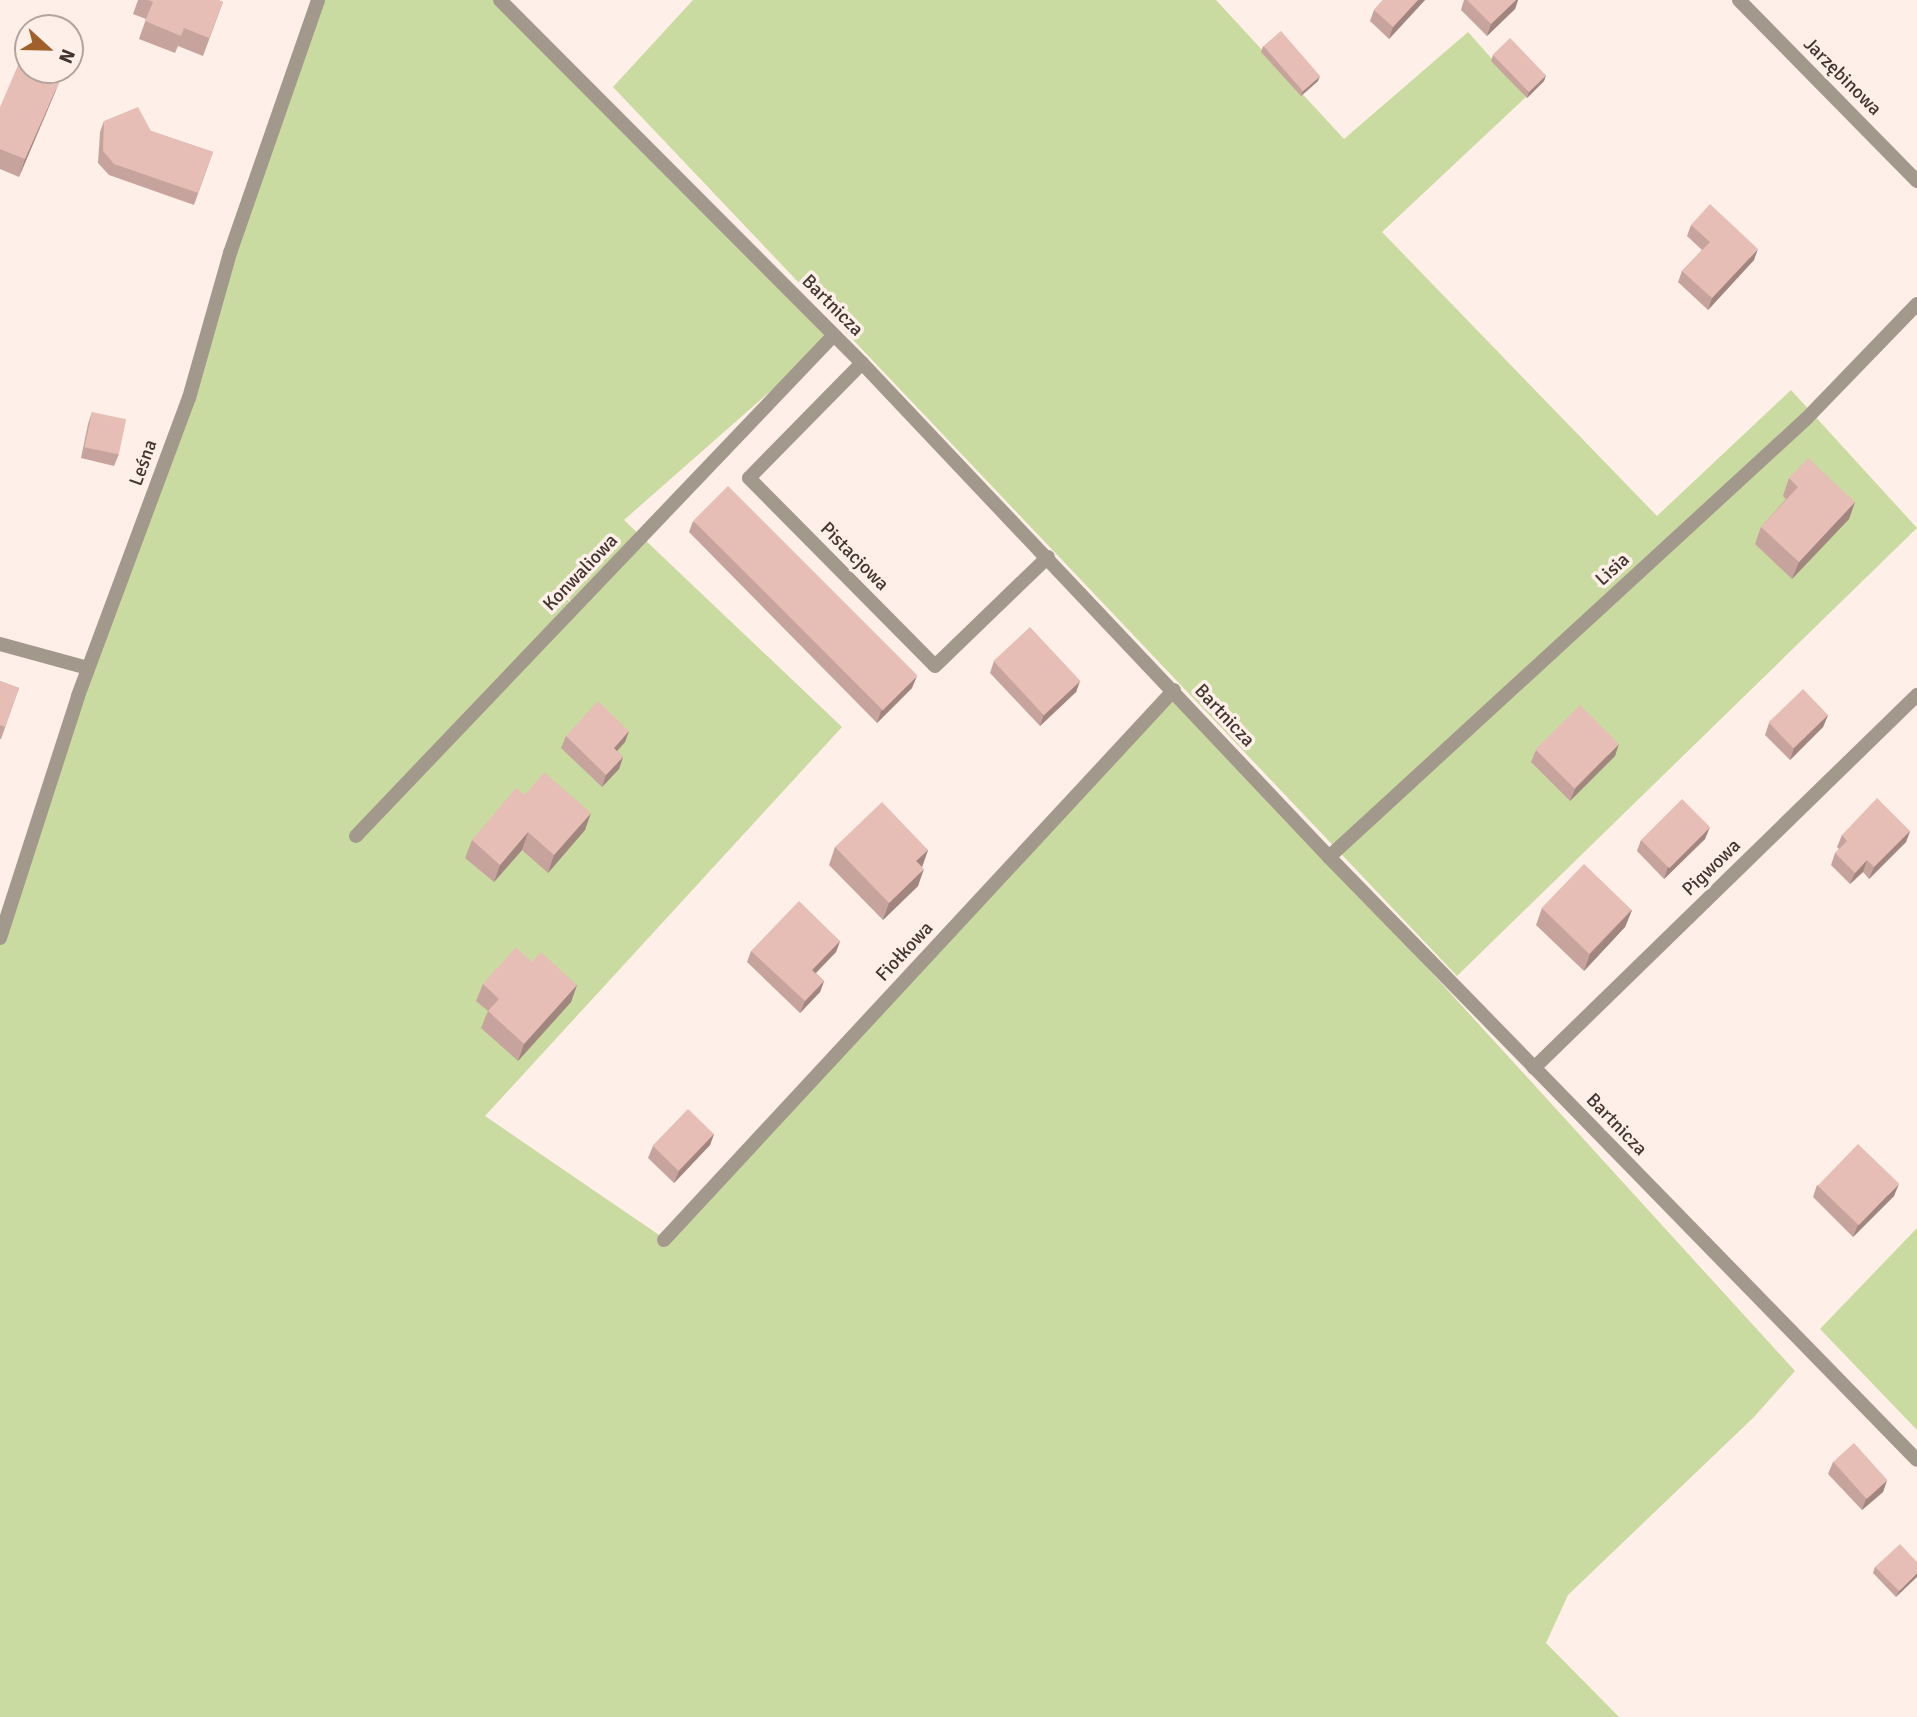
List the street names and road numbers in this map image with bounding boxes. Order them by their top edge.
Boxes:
street label: Jarzębinowa [1798,33,1886,121]
street label: Bartnicza [796,270,868,342]
street label: Leśna [125,437,163,489]
street label: Pistacjowa [815,518,893,596]
street label: Konwaliowa [539,530,623,616]
street label: Lisia [1591,549,1635,591]
street label: Bartnicza [1189,680,1259,752]
street label: Pigwowa [1678,835,1746,901]
street label: Fiołkowa [872,917,938,987]
street label: Bartnicza [1581,1089,1651,1161]

